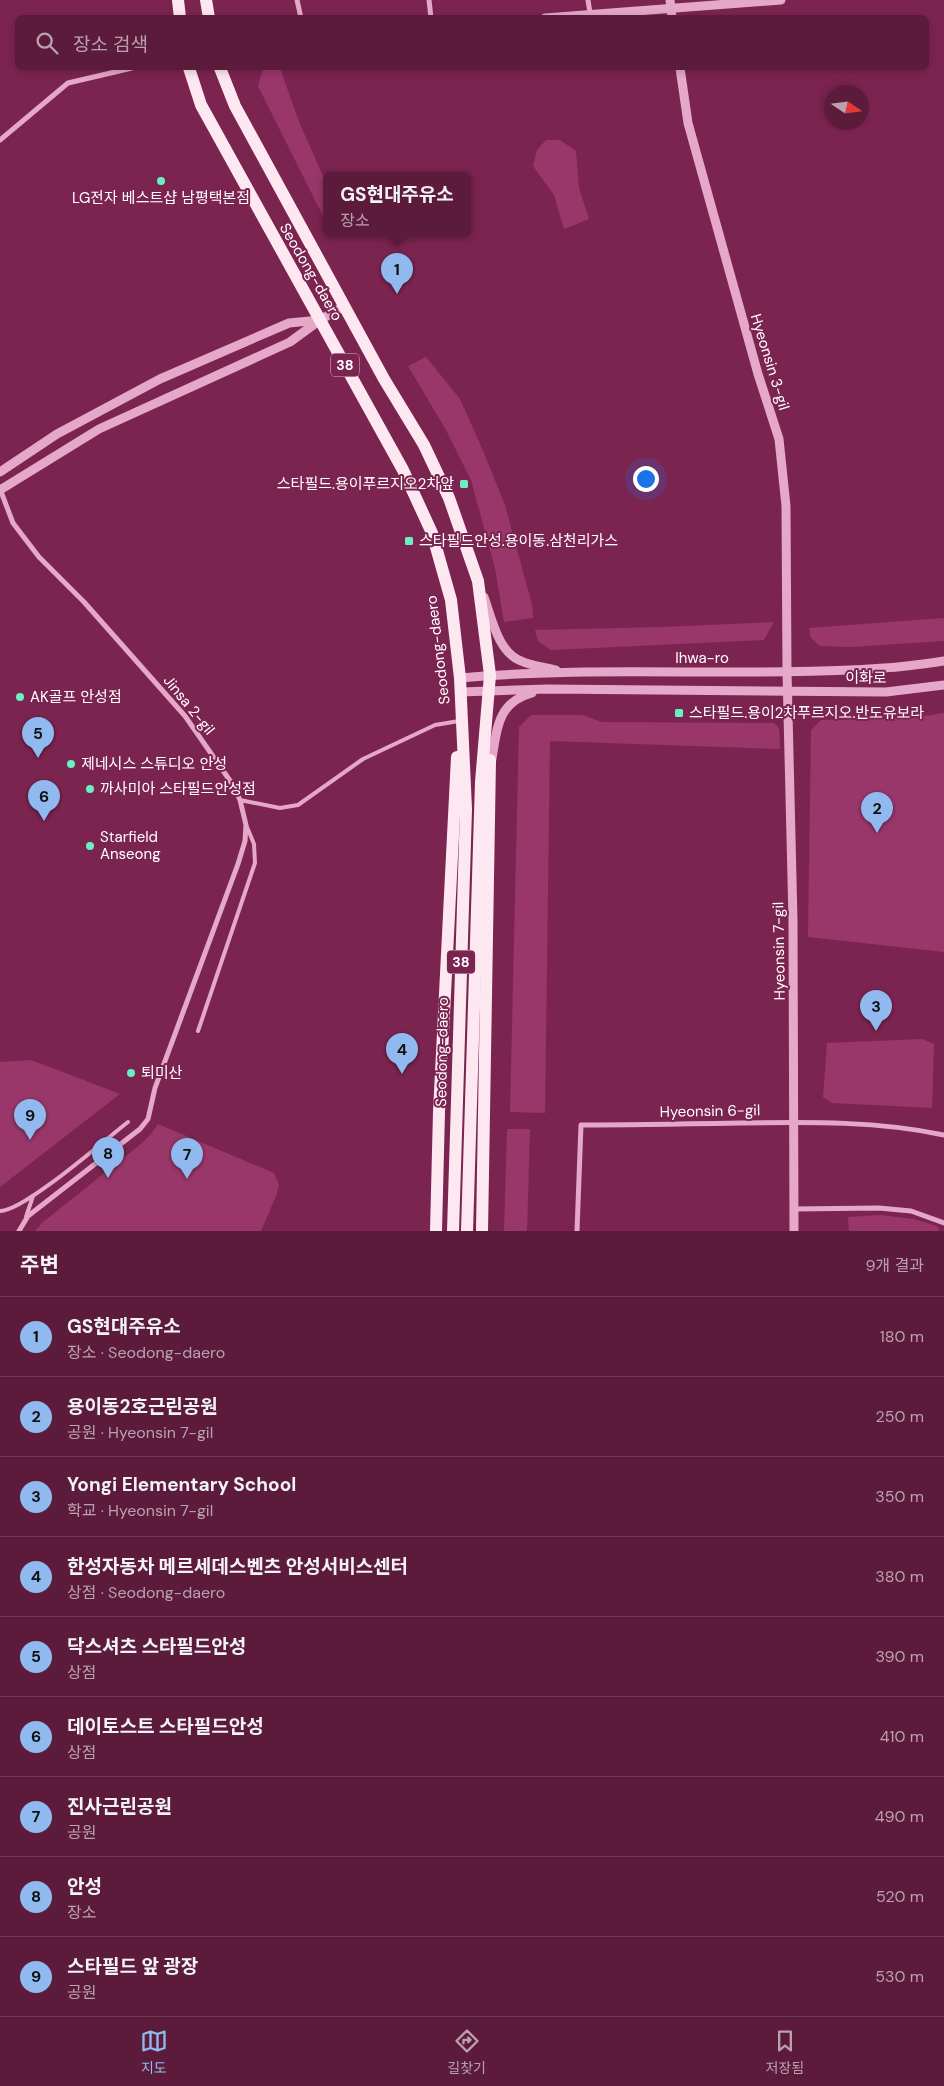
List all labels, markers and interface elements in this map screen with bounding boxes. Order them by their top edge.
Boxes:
search box [15,15,929,70]
icon: search [33,29,61,57]
text: 장소 검색 [73,32,148,57]
north arrow [824,85,869,130]
popup [323,172,471,237]
marker: LG전자 베스트샵 남평택본점 [155,175,167,187]
text: GS현대주유소 [340,182,454,207]
place label: LG전자 베스트샵 남평택본점 [72,188,250,208]
text: 장소 [340,210,370,231]
street label: Seodong-daero [275,219,347,325]
pin: 1 [381,253,413,294]
street label: Hyeonsin 3-gil [746,311,794,413]
road number: 38 [331,354,359,376]
your location [633,466,659,492]
place label: 스타필드.용이푸르지오2차앞 [277,474,454,494]
marker: 스타필드.용이푸르지오2차앞 [458,478,470,490]
place label: 스타필드안성.용이동.삼천리가스 [419,531,618,551]
marker: 스타필드안성.용이동.삼천리가스 [403,535,415,547]
street label: Seodong-daero [421,594,455,706]
street label: Ihwa-ro [675,648,729,668]
street label: 이화로 [845,668,887,688]
street label: Jinsa 2-gil [159,671,219,739]
place label: AK골프 안성점 [30,687,122,707]
marker: AK골프 안성점 [14,691,26,703]
place label: 스타필드.용이2차푸르지오.반도유보라 [689,703,925,723]
marker: 스타필드.용이2차푸르지오.반도유보라 [673,707,685,719]
pin: 5 [22,717,54,758]
place label: 제네시스 스튜디오 안성 [81,754,227,774]
marker: 제네시스 스튜디오 안성 [65,758,77,770]
place label: 까사미아 스타필드안성점 [100,779,256,799]
pin: 6 [28,780,60,821]
marker: 까사미아 스타필드안성점 [84,783,96,795]
pin: 2 [861,792,893,833]
place label: Starfield Anseong [100,827,161,864]
marker: Starfield Anseong [84,840,96,852]
street label: Hyeonsin 7-gil [768,902,790,1000]
road number: 38 [447,950,475,974]
pin: 3 [860,990,892,1031]
street label: Seodong-daero [431,997,453,1107]
pin: 4 [386,1033,418,1074]
place label: 퇴미산 [141,1063,183,1083]
marker: 퇴미산 [125,1067,137,1079]
pin: 9 [14,1099,46,1140]
street label: Hyeonsin 6-gil [660,1100,760,1122]
pin: 8 [92,1137,124,1178]
pin: 7 [171,1138,203,1179]
text: 주변 [20,1251,59,1279]
text: 9개 결과 [866,1255,924,1276]
text: GS현대주유소 [67,1314,181,1339]
text: 1 [33,1326,39,1347]
text: 180 m [880,1326,924,1347]
text: 장소 · Seodong-daero [67,1342,225,1363]
text: 용이동2호근린공원 [67,1394,218,1419]
text: 2 [31,1406,41,1427]
text: 250 m [876,1406,924,1427]
text: 공원 · Hyeonsin 7-gil [67,1422,213,1443]
text: Yongi Elementary School [67,1472,296,1497]
text: 3 [31,1486,41,1507]
text: 350 m [875,1486,924,1507]
text: 학교 · Hyeonsin 7-gil [67,1500,213,1521]
text: 한성자동차 메르세데스벤츠 안성서비스센터 [67,1554,408,1579]
text: 4 [31,1566,41,1587]
text: 380 m [875,1566,924,1587]
text: 상점 · Seodong-daero [67,1582,225,1603]
text: 닥스셔츠 스타필드안성 [67,1634,246,1659]
text: 5 [31,1646,41,1667]
text: 390 m [876,1646,924,1667]
text: 상점 [67,1662,96,1683]
text: 데이토스트 스타필드안성 [67,1714,264,1739]
text: 6 [31,1726,41,1747]
text: 410 m [880,1726,924,1747]
text: 상점 [67,1742,96,1763]
text: 진사근린공원 [67,1794,172,1819]
text: 7 [32,1806,40,1827]
text: 490 m [875,1806,924,1827]
text: 공원 [67,1822,96,1843]
text: 안성 [67,1874,102,1899]
text: 8 [31,1886,41,1907]
text: 520 m [876,1886,924,1907]
text: 장소 [67,1902,96,1923]
text: 스타필드 앞 광장 [67,1954,198,1979]
text: 9 [31,1966,41,1987]
text: 530 m [875,1966,924,1987]
text: 공원 [67,1982,96,2003]
tab: 지도 [140,2027,168,2077]
tab: 길찾기 [447,2027,486,2077]
tab: 저장됨 [766,2027,804,2077]

